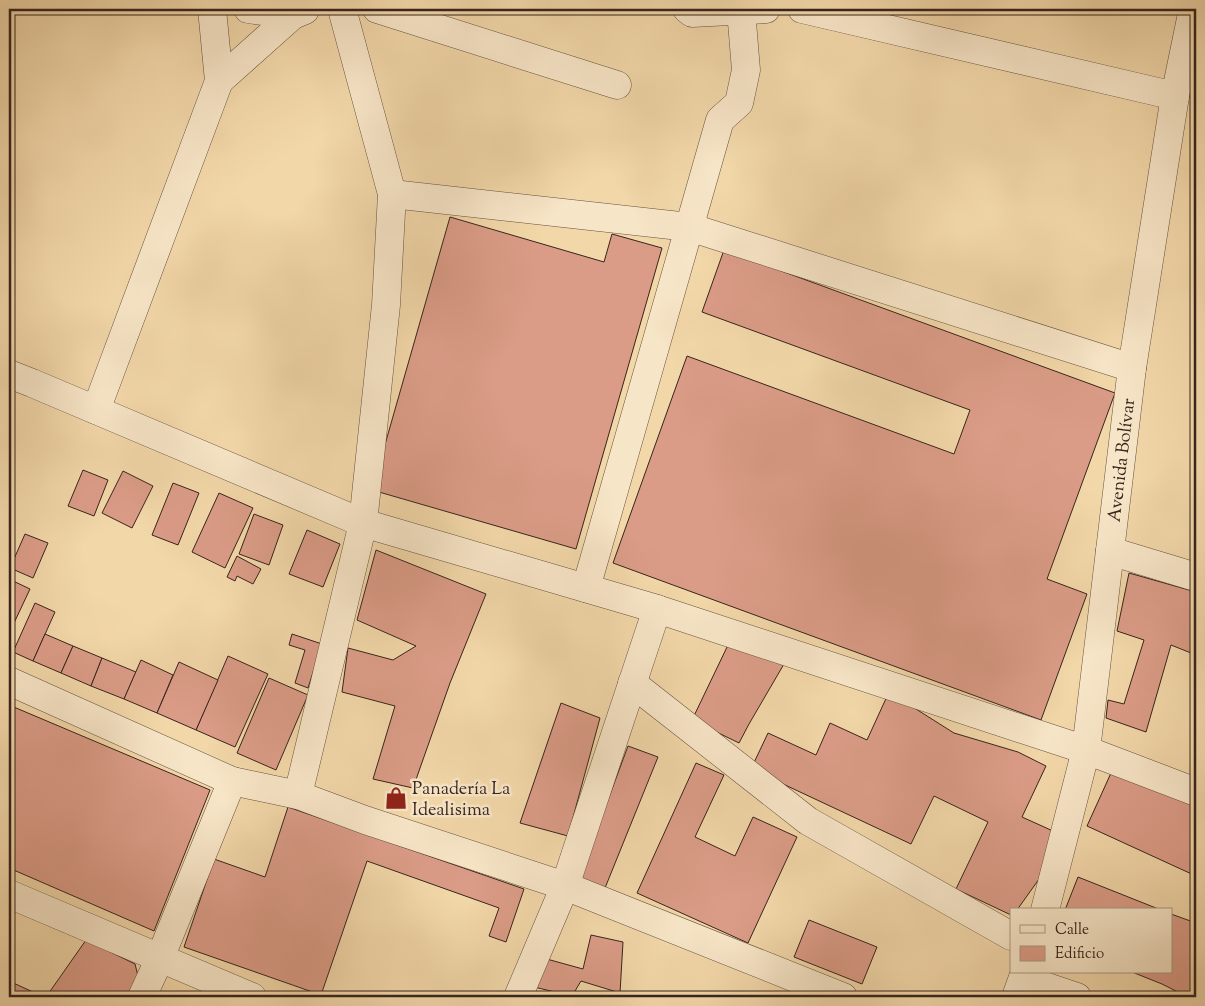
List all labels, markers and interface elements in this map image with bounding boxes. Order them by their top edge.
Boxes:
street label: Avenida Bolívar [1103,397,1143,524]
place label: Panadería La Idealisima [412,777,510,824]
shop icon: Panadería La Idealisima [383,785,409,811]
legend [1010,908,1172,974]
text: Calle [1055,920,1089,941]
text: Edificio [1055,944,1104,965]

